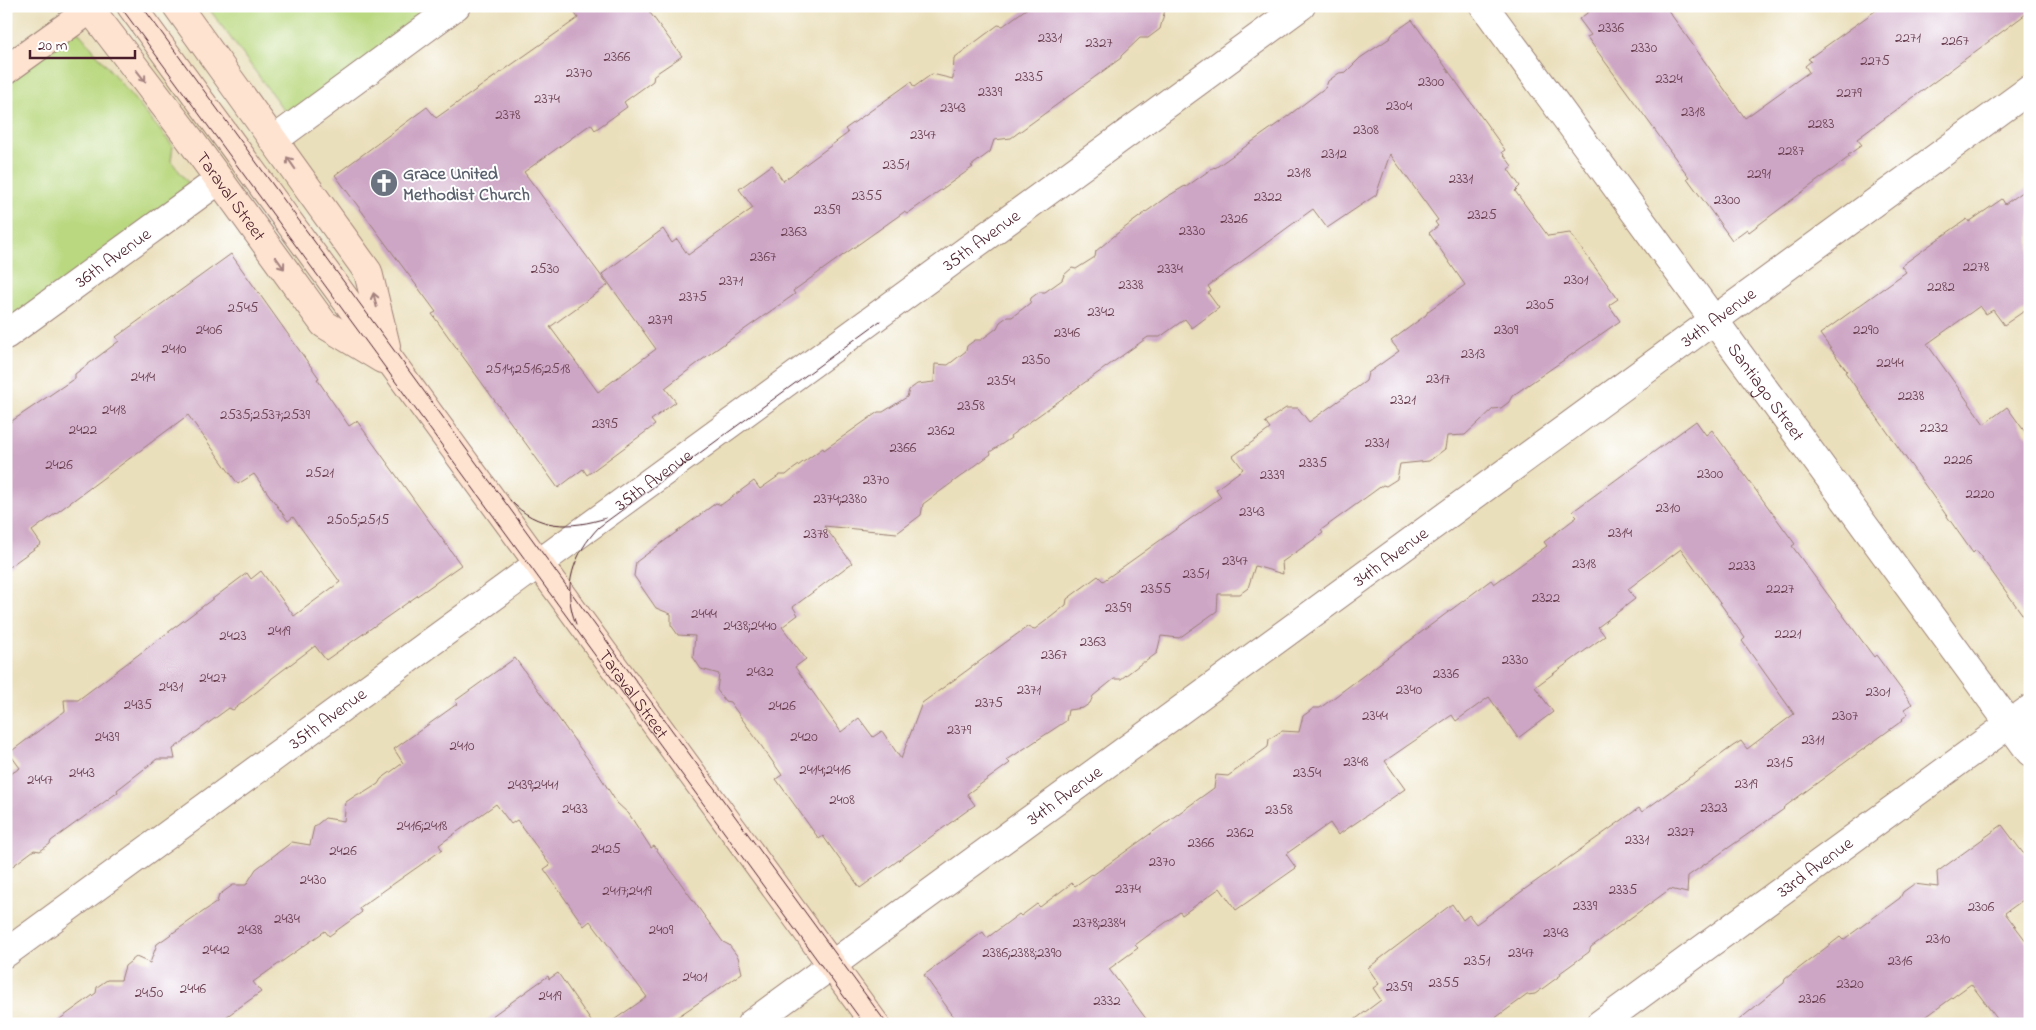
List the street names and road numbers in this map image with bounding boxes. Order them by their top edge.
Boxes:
street label: Taraval Street [188,147,271,247]
street label: 35th Avenue [938,204,1027,279]
street label: 36th Avenue [71,222,158,295]
street label: 34th Avenue [1676,282,1763,355]
street label: Santiago Street [1720,338,1810,448]
street label: 35th Avenue [610,443,700,518]
street label: 34th Avenue [1348,521,1435,595]
street label: Taraval Street [591,645,674,745]
street label: 35th Avenue [284,682,373,757]
street label: 34th Avenue [1022,760,1109,833]
street label: 33rd Avenue [1772,831,1860,905]

